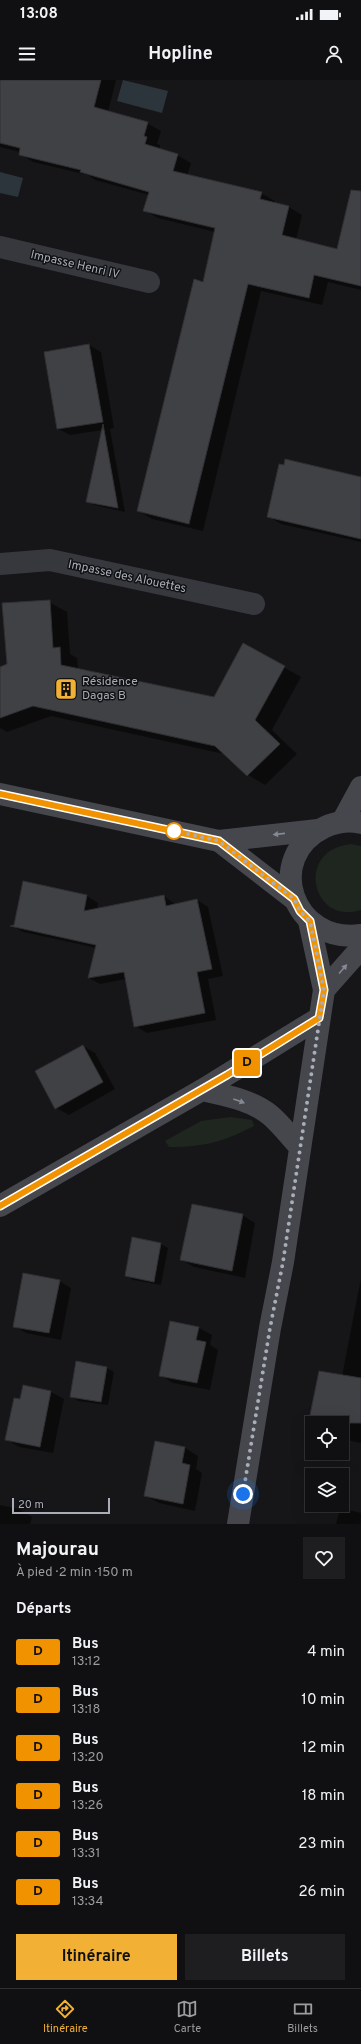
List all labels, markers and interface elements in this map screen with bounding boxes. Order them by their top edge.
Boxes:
text: 13:08 [20,5,58,24]
icon: menu [16,43,38,65]
text: Hopline [148,43,213,66]
icon: person [323,43,345,65]
street label: Impasse Henri IV [29,247,121,283]
street label: Impasse des Alouettes [67,557,187,597]
place label: Résidence Dagas B [82,674,138,704]
building icon: Résidence Dagas B [53,676,79,702]
unlabelled marker [165,822,183,840]
one-way arrow [273,831,285,838]
one-way arrow [338,964,347,974]
line badge: D [234,1050,260,1076]
text: D [242,1054,252,1071]
one-way arrow [234,1098,246,1104]
map controls [305,1416,349,1512]
button: locate [305,1416,349,1460]
button: layers [305,1468,349,1512]
your location [233,1484,253,1504]
scale bar [12,1496,110,1515]
text: 20 m [18,1498,44,1512]
button: heart [303,1537,345,1579]
text: Majourau [16,1538,99,1562]
text: À pied · 2 min · 150 m [16,1565,133,1581]
text: Départs [16,1600,71,1619]
text: Bus [72,1635,99,1654]
text: D [33,1643,43,1660]
text: 4 min [307,1643,345,1662]
text: 13:12 [72,1654,100,1670]
text: Bus [72,1683,99,1702]
text: D [33,1691,43,1708]
text: 10 min [301,1691,345,1710]
text: 13:18 [72,1702,100,1718]
text: Bus [72,1731,99,1750]
text: D [33,1739,43,1756]
text: 12 min [302,1739,345,1758]
text: 13:20 [72,1750,104,1766]
text: Bus [72,1779,99,1798]
text: D [33,1787,43,1804]
text: 18 min [302,1787,345,1806]
text: 13:26 [72,1798,103,1814]
text: Bus [72,1827,99,1846]
text: D [33,1835,43,1852]
text: 23 min [298,1835,345,1854]
text: 13:31 [72,1846,100,1862]
text: Bus [72,1875,99,1894]
text: D [33,1883,43,1900]
text: 26 min [298,1883,345,1902]
text: 13:34 [72,1894,104,1910]
button: Itinéraire [16,1934,177,1980]
button: Billets [185,1934,345,1980]
tab: Itinéraire [43,1998,88,2036]
tab: Carte [174,1998,201,2036]
tab: Billets [287,1998,318,2036]

